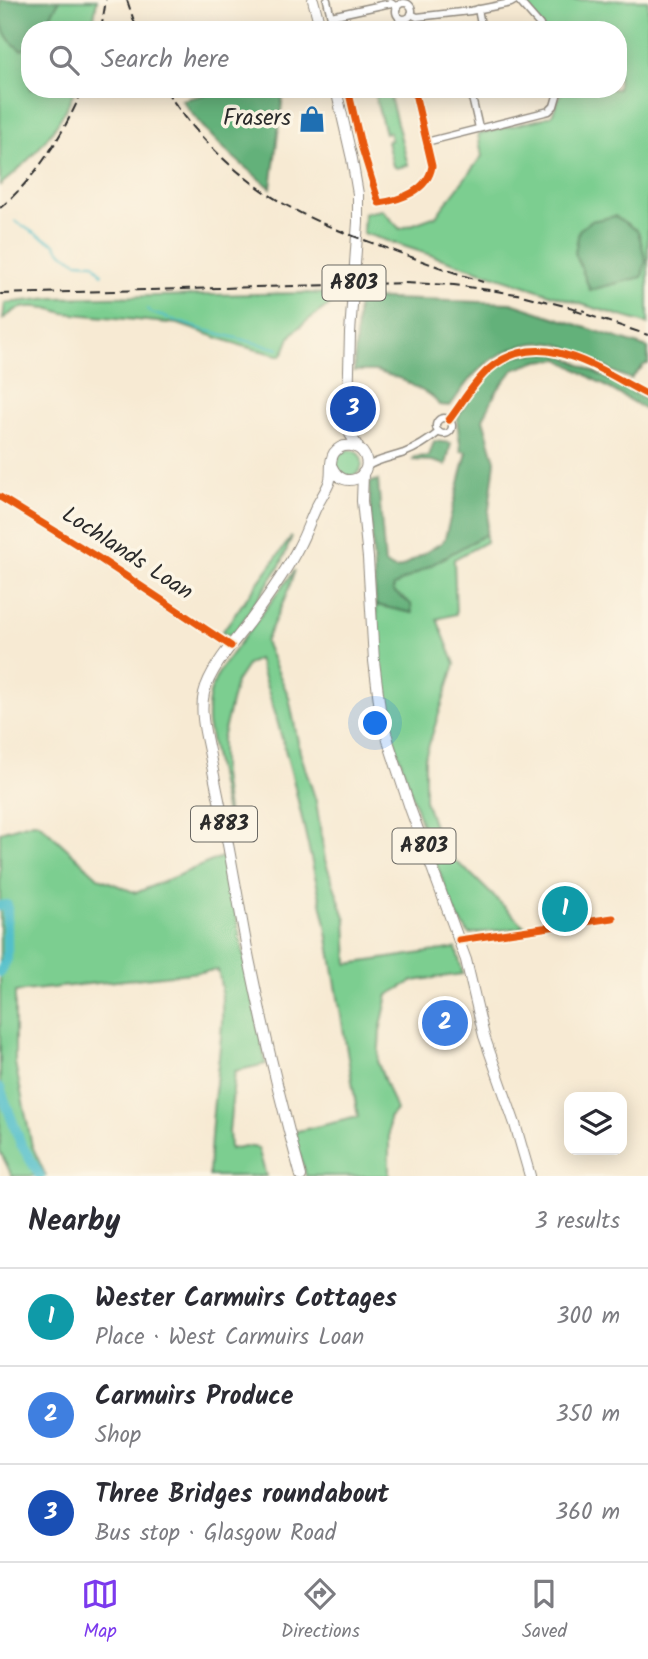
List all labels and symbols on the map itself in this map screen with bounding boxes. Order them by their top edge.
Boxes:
place label: Frasers [223,101,291,137]
shop icon: Frasers [297,104,327,134]
road number: A803 [322,266,386,300]
pin: 3 [330,383,376,435]
street label: Lochlands Loan [54,498,200,610]
your location [358,706,392,740]
road number: A883 [191,806,257,842]
road number: A803 [392,828,456,864]
pin: 1 [542,883,588,935]
pin: 2 [422,997,468,1049]

